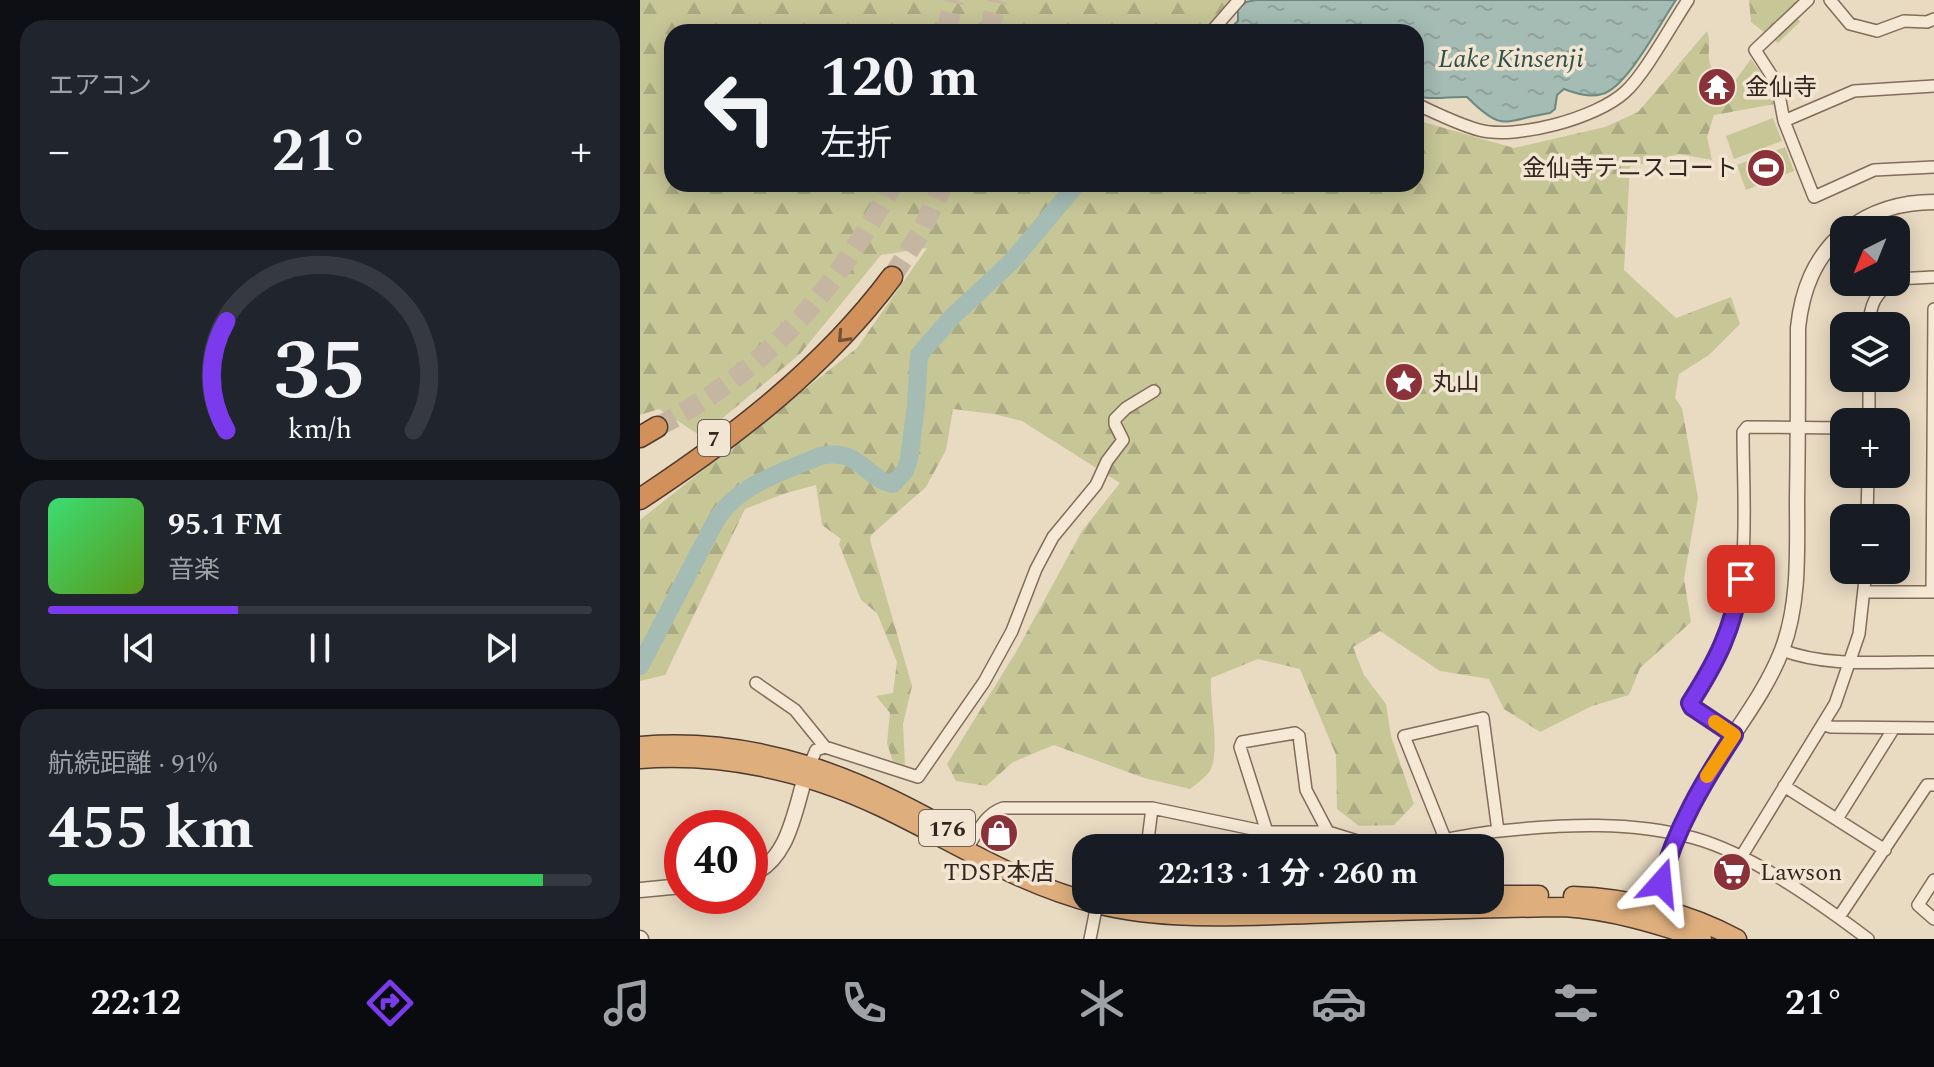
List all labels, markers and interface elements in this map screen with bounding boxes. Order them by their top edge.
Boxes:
text: 120 m [820,36,979,121]
water label: Lake Kinsenji [1438,39,1584,79]
icon: left [688,56,792,160]
text: エアコン [48,66,152,106]
temple icon: 金仙寺 [1696,66,1738,108]
place label: 金仙寺 [1745,70,1817,106]
text: 21° [271,106,369,198]
text: 左折 [820,117,892,172]
text: − [48,118,70,185]
text: + [570,118,592,185]
sports icon: 金仙寺テニスコート [1745,147,1787,189]
place label: 金仙寺テニスコート [1522,151,1738,187]
north arrow [1830,216,1910,296]
map controls [1830,216,1910,584]
text: 35 [273,308,367,435]
button: layers [1830,312,1910,392]
one-way arrow [838,328,852,342]
place icon: 丸山 [1383,361,1425,403]
place label: 丸山 [1432,365,1480,401]
text: km/h [288,408,352,451]
button: + [1830,408,1910,488]
road number: 7 [698,420,730,456]
text: 95.1 FM [168,502,283,548]
button: − [1830,504,1910,584]
pin [1707,545,1775,613]
text: 音楽 [168,550,220,590]
icon: arrive [1719,557,1763,601]
icon: previous [117,626,161,670]
icon: pause [298,626,342,670]
icon: next [479,626,523,670]
text: 航続距離 · 91% [48,744,217,784]
text: 455 km [48,783,254,875]
speed limit sign: 40 [664,810,768,914]
road number: 176 [919,810,975,846]
shop icon: TDSP本店 [978,812,1020,854]
position arrow [1619,841,1703,925]
text: 22:13 · 1 分 · 260 m [1158,851,1418,897]
supermarket icon: Lawson [1711,851,1753,893]
place label: TDSP本店 [944,855,1054,891]
place label: Lawson [1760,855,1842,891]
icon: directions [362,975,418,1031]
icon: music [599,975,655,1031]
icon: phone [836,975,892,1031]
icon: climate [1074,975,1130,1031]
icon: car [1311,975,1367,1031]
icon: filters [1548,975,1604,1031]
text: 22:12 [91,976,181,1031]
text: 21° [1785,976,1843,1031]

